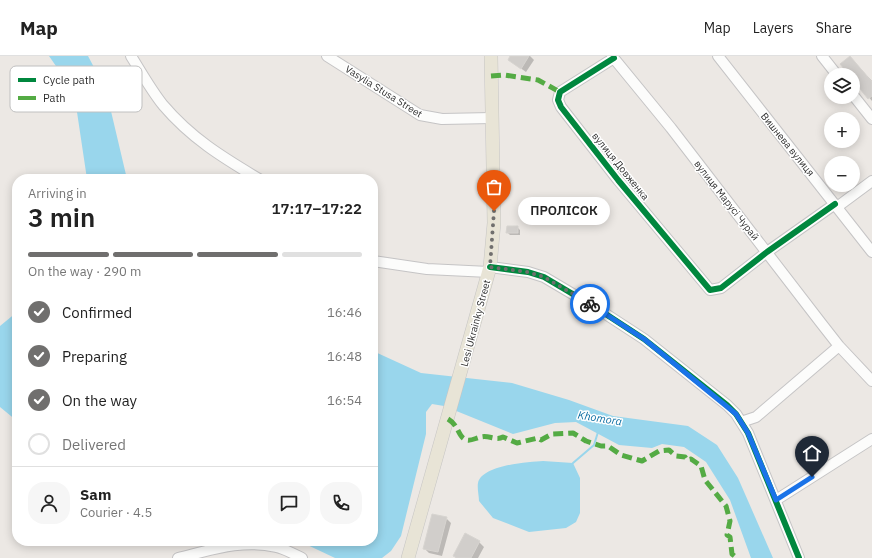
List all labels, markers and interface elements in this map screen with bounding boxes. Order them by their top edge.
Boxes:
text: Map [20,16,58,40]
text: Map [704,19,731,37]
text: Layers [753,19,794,37]
text: Share [816,19,852,37]
street label: Vasylia Stusa Street [343,62,425,121]
legend [10,66,142,112]
map controls [824,68,860,192]
button: layers [824,68,860,104]
text: Cycle path [43,73,95,87]
text: Path [43,91,66,105]
street label: Вишнева вулиця [758,110,817,179]
button: + [824,112,860,148]
street label: вулиця Довженка [589,130,652,203]
button: − [824,156,860,192]
street label: вулиця Марусі Чурай [691,158,762,243]
pin [477,170,511,211]
icon: bag [483,176,505,198]
text: Arriving in [28,185,87,202]
callout: ПРОЛІСОК [518,197,610,225]
text: 17:17–17:22 [272,199,362,218]
text: 3 min [28,200,95,234]
text: ПРОЛІСОК [530,202,598,219]
text: On the way · 290 m [28,263,141,280]
street label: Lesi Ukrainky Street [458,278,493,368]
courier [570,284,610,324]
icon: bike [579,293,601,315]
icon: check [28,301,50,323]
text: Confirmed [62,303,132,322]
text: 16:46 [327,304,362,321]
icon: check [28,345,50,367]
text: Preparing [62,347,127,366]
text: 16:48 [327,348,362,365]
icon: check [28,389,50,411]
text: On the way [62,391,137,410]
text: 16:54 [327,392,362,409]
water label: Khomora [577,408,623,428]
text: Delivered [62,435,126,454]
pin [795,436,829,477]
icon: home [801,442,823,464]
button: person [28,482,70,524]
button: chat [268,482,310,524]
button: phone [320,482,362,524]
text: Sam [80,485,111,504]
text: Courier · 4.5 [80,504,152,521]

